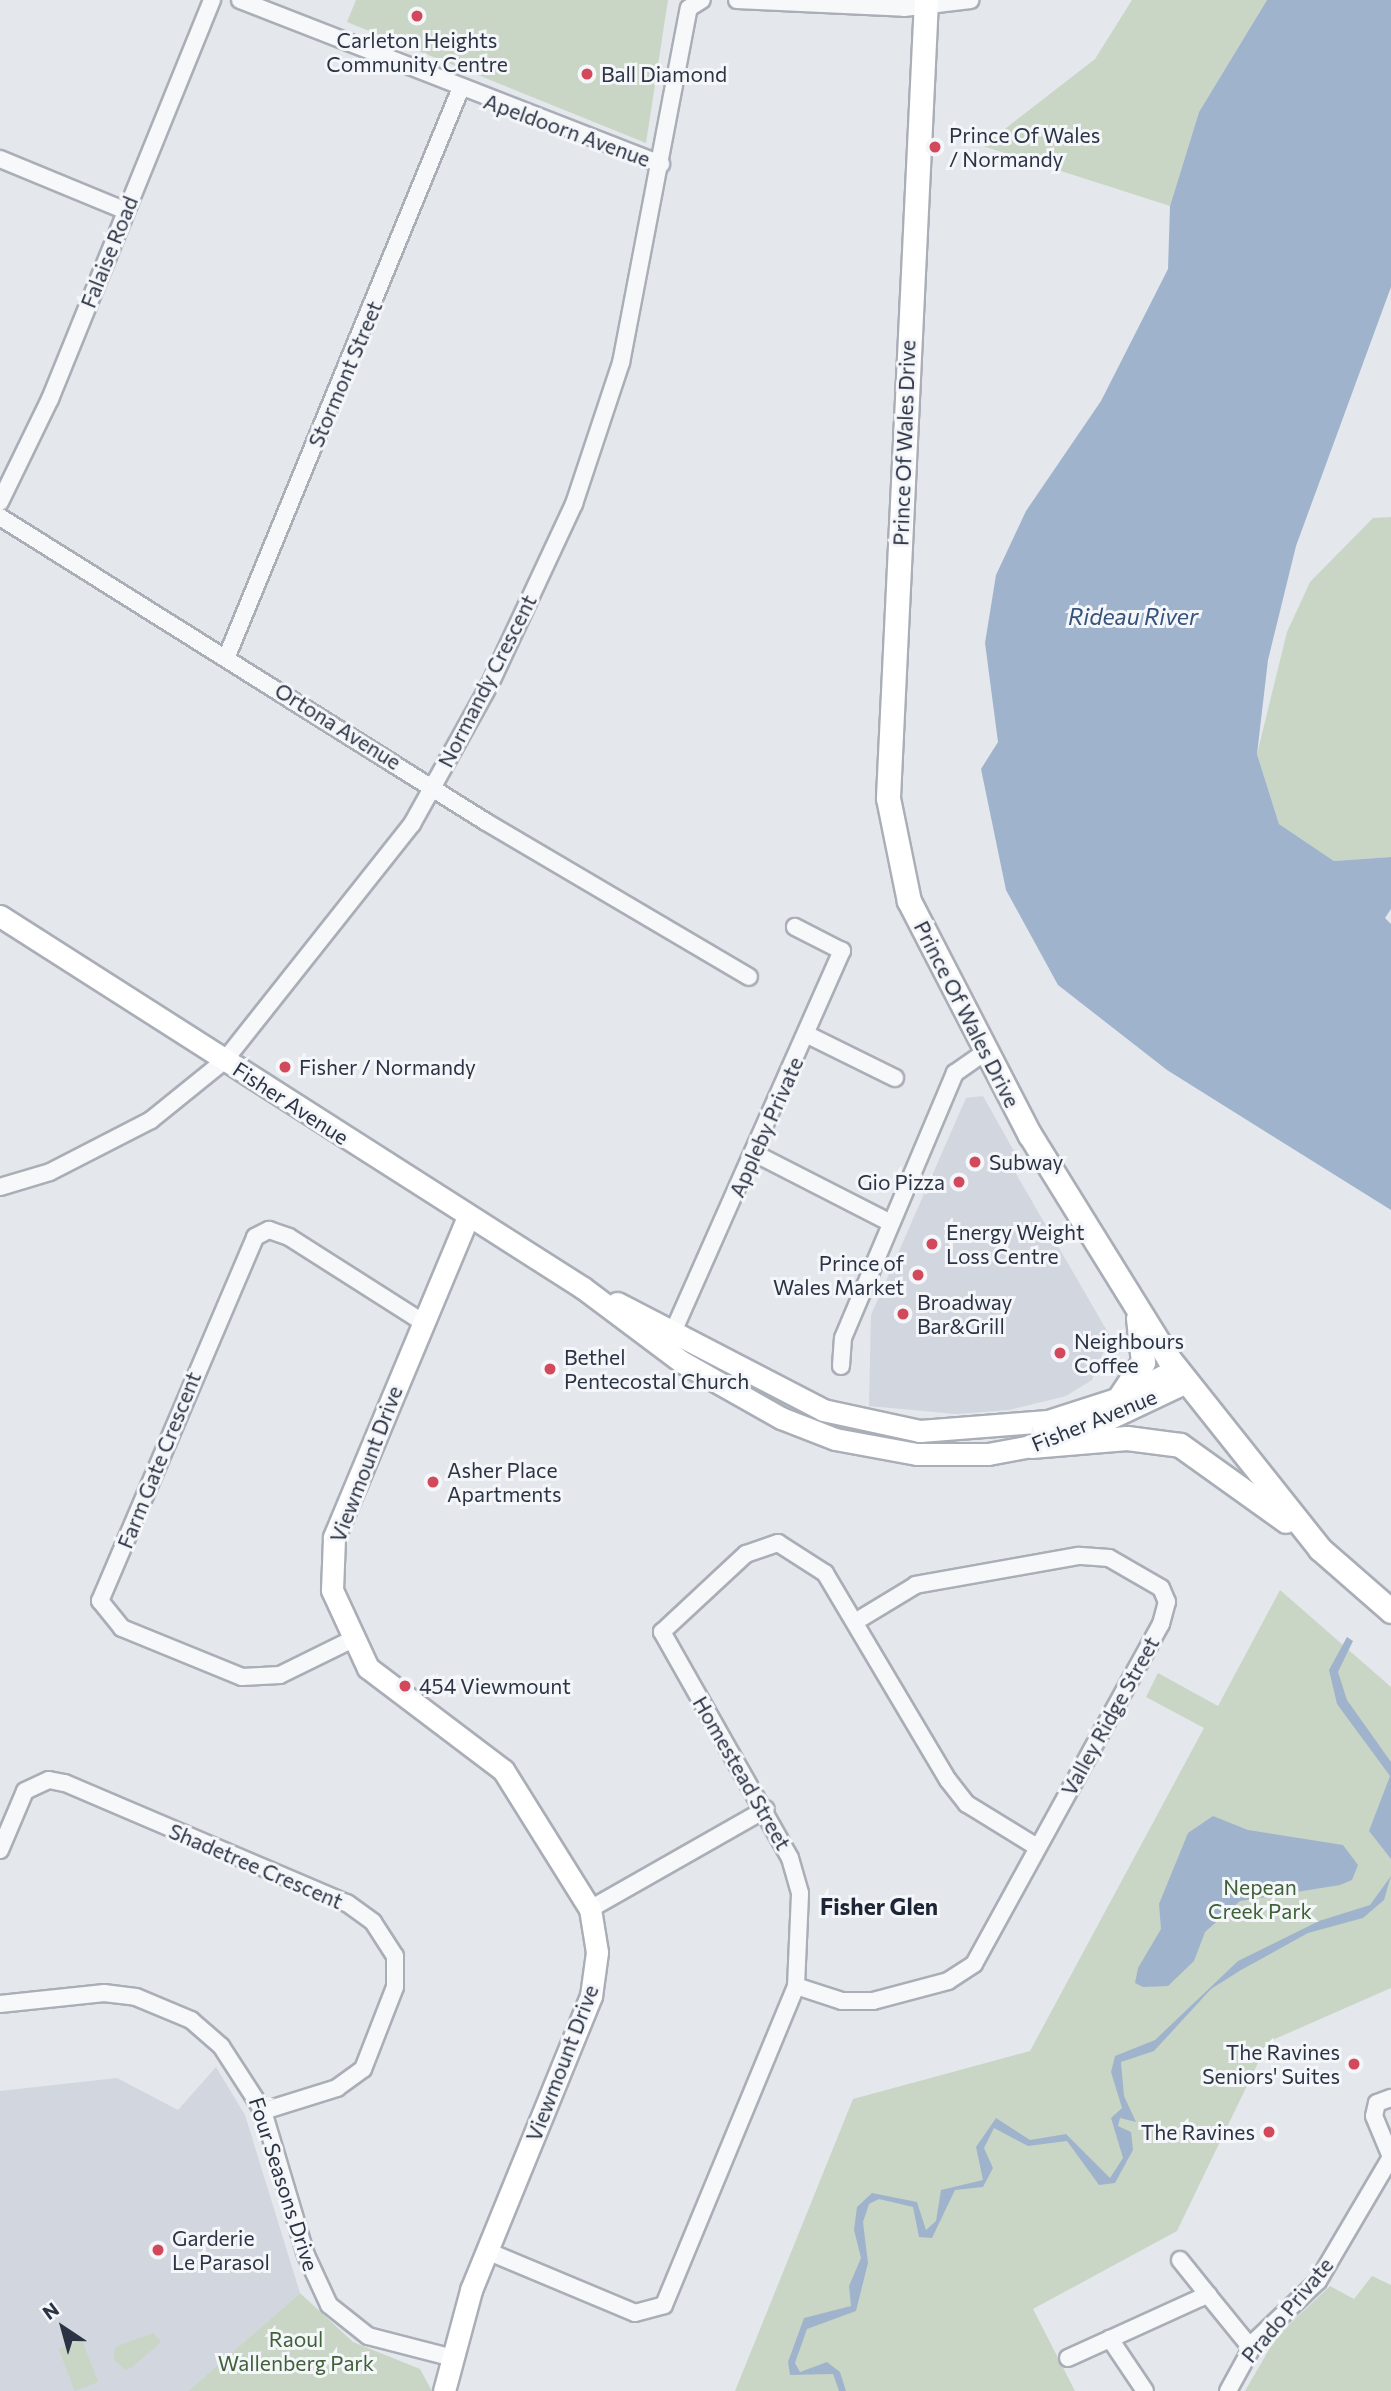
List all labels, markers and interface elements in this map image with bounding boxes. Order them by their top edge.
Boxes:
marker: Carleton Heights Community Centre [409,8,425,24]
place label: Carleton Heights Community Centre [326,27,508,77]
place label: Ball Diamond [601,61,727,87]
marker: Ball Diamond [579,66,595,82]
street label: Apeldoorn Avenue [480,88,654,172]
place label: Prince Of Wales / Normandy [949,122,1100,172]
marker: Prince Of Wales / Normandy [927,139,943,155]
street label: Falaise Road [75,193,143,311]
street label: Stormont Street [303,297,387,451]
street label: Prince Of Wales Drive [888,340,920,546]
street label: Normandy Crescent [433,591,541,771]
water label: Rideau River [1068,602,1198,630]
street label: Ortona Avenue [270,677,406,775]
street label: Prince Of Wales Drive [909,917,1025,1111]
street label: Appleby Private [724,1053,808,1201]
place label: Fisher / Normandy [299,1054,476,1080]
street label: Fisher Avenue [229,1056,353,1150]
marker: Fisher / Normandy [277,1059,293,1075]
place label: Subway [989,1149,1063,1175]
marker: Subway [967,1154,983,1170]
place label: Gio Pizza [857,1169,945,1195]
marker: Gio Pizza [951,1174,967,1190]
place label: Energy Weight Loss Centre [946,1219,1085,1269]
marker: Energy Weight Loss Centre [924,1236,940,1252]
place label: Prince of Wales Market [773,1250,904,1300]
marker: Prince of Wales Market [910,1267,926,1283]
place label: Broadway Bar&Grill [917,1289,1012,1339]
marker: Broadway Bar&Grill [895,1306,911,1322]
place label: Neighbours Coffee [1074,1328,1184,1378]
place label: Bethel Pentecostal Church [564,1344,749,1394]
marker: Neighbours Coffee [1052,1345,1068,1361]
marker: Bethel Pentecostal Church [542,1361,558,1377]
street label: Farm Gate Crescent [112,1368,206,1552]
street label: Viewmount Drive [325,1382,407,1546]
street label: Fisher Avenue [1028,1383,1160,1457]
place label: Asher Place Apartments [447,1457,561,1507]
marker: Asher Place Apartments [425,1474,441,1490]
street label: Valley Ridge Street [1056,1632,1164,1800]
place label: 454 Viewmount [419,1673,571,1699]
marker: 454 Viewmount [397,1678,413,1694]
street label: Homestead Street [688,1692,796,1854]
street label: Shadetree Crescent [165,1818,347,1914]
park label: Nepean Creek Park [1208,1874,1312,1924]
district label: Fisher Glen [820,1892,938,1920]
street label: Viewmount Drive [521,1981,603,2145]
place label: The Ravines Seniors' Suites [1202,2039,1340,2089]
marker: The Ravines Seniors' Suites [1346,2056,1362,2072]
street label: Four Seasons Drive [244,2094,324,2274]
place label: The Ravines [1141,2119,1255,2145]
marker: The Ravines [1261,2124,1277,2140]
place label: Garderie Le Parasol [172,2225,270,2275]
marker: Garderie Le Parasol [150,2242,166,2258]
street label: Prado Private [1236,2252,1338,2368]
north arrow [28,2293,98,2363]
text: N [38,2297,63,2324]
park label: Raoul Wallenberg Park [218,2326,374,2376]

